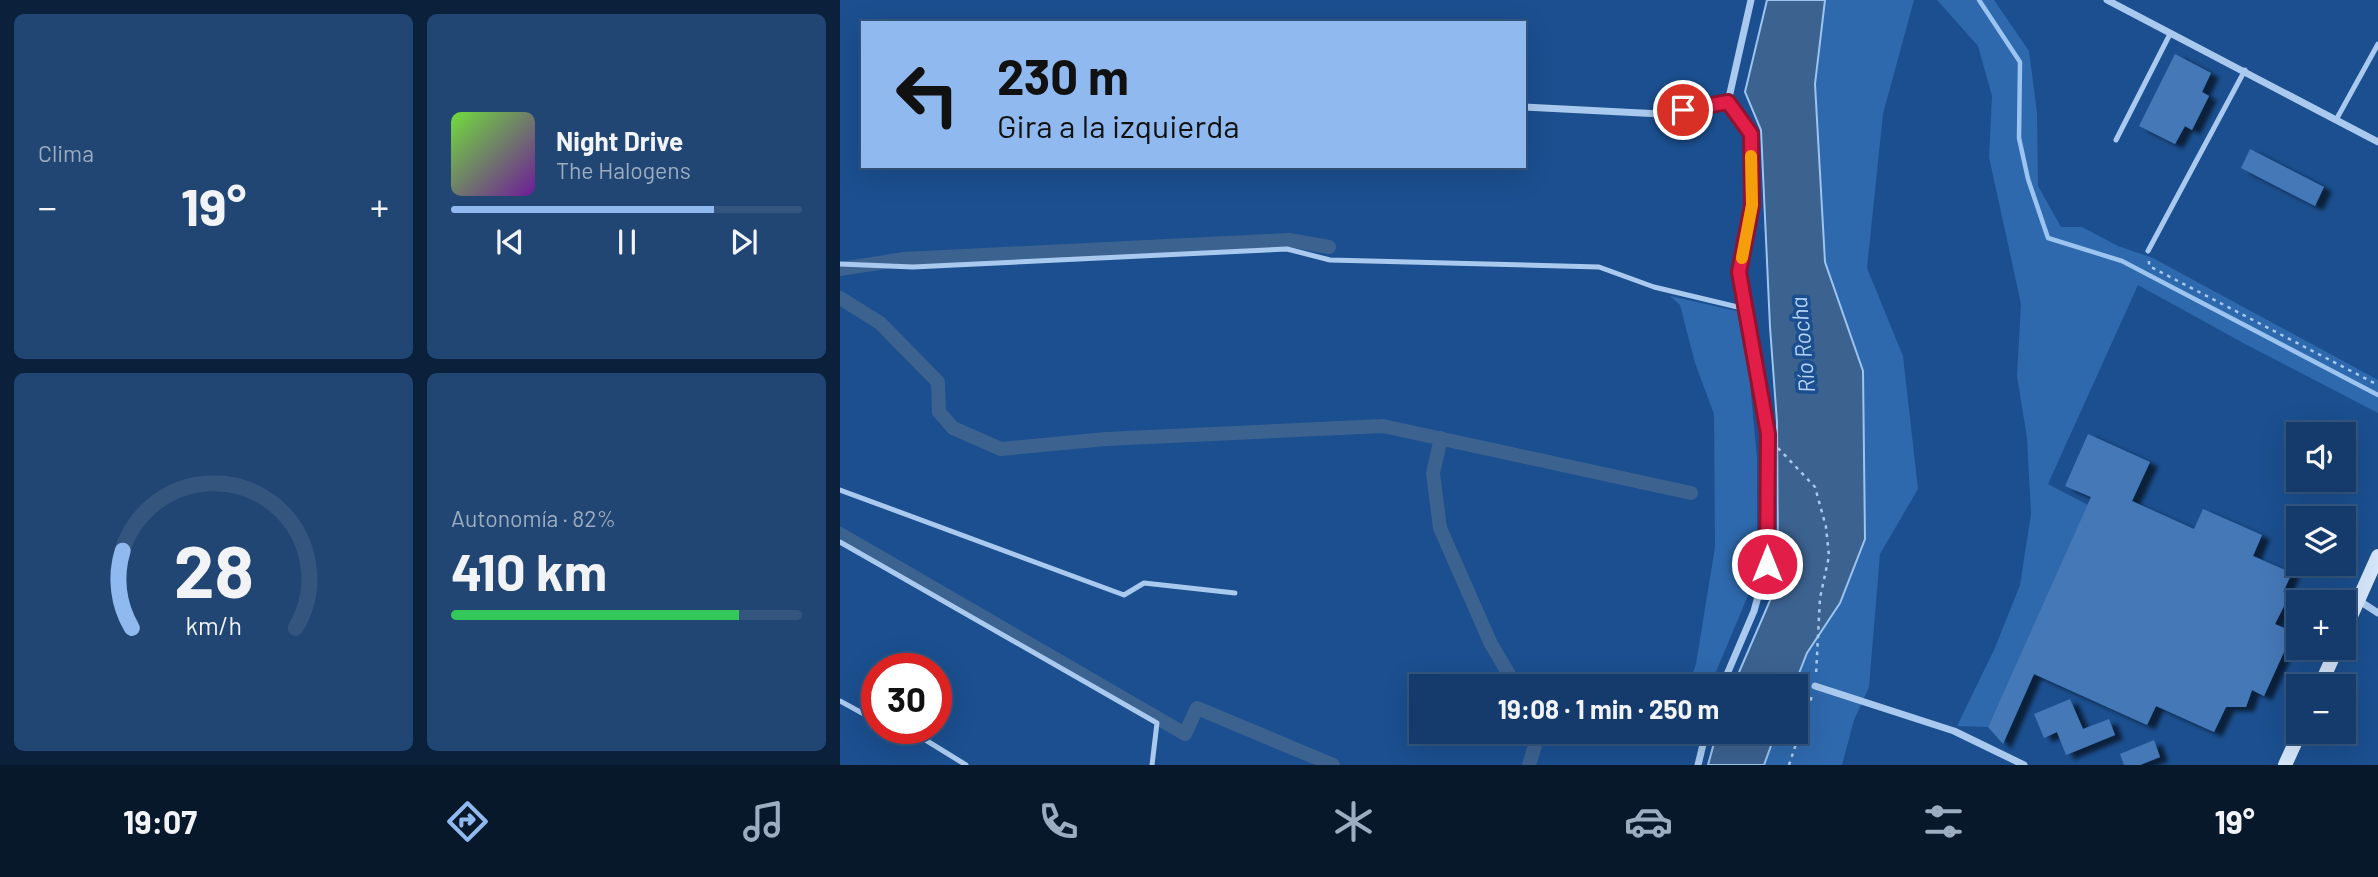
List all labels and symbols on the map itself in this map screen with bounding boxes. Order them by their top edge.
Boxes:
pin [1653,80,1713,140]
water label: Río Rocha [1784,296,1820,394]
position arrow [1730,527,1804,601]
speed limit sign: 30 [861,653,952,744]

